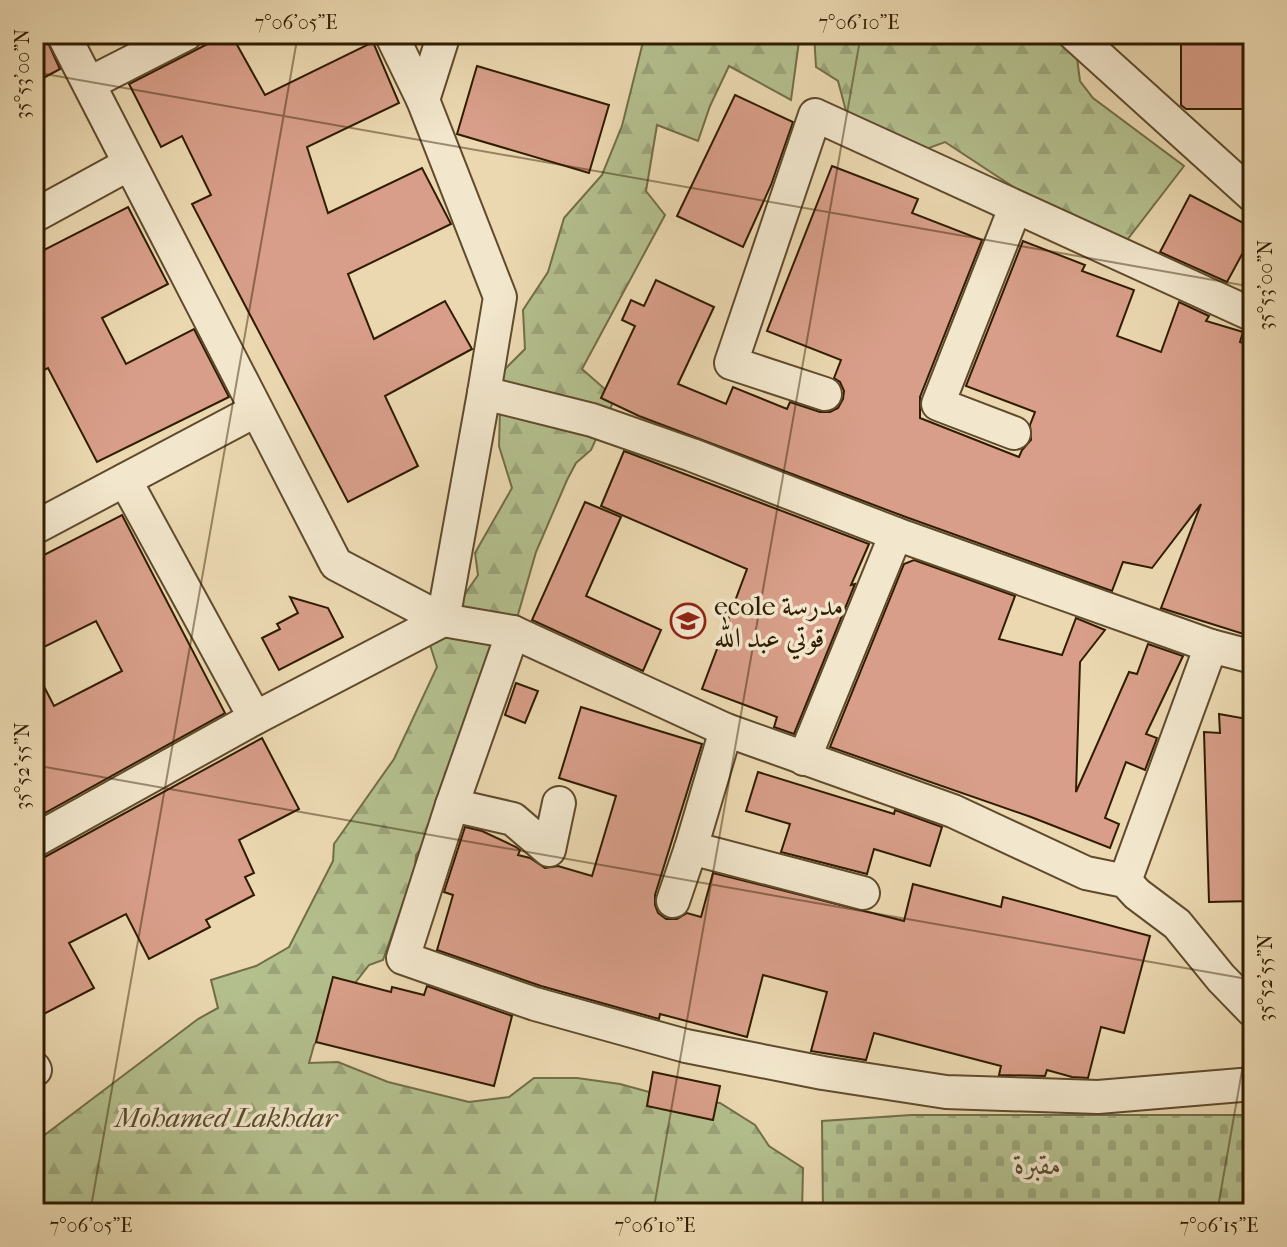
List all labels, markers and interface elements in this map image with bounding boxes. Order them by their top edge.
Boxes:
text: 7°06'05"E [255,11,337,34]
text: 7°06'10"E [818,11,900,34]
text: 35°53'00"N [11,29,34,119]
text: 35°53'00"N [1254,240,1277,330]
place label: ecole مدرسة قوتي عبد الله [714,589,843,660]
school or university icon: ecole مدرسة قوتي عبد الله [669,602,707,640]
text: 35°52'55"N [11,722,34,810]
text: 35°52'55"N [1254,934,1277,1022]
park label: Mohamed Lakhdar [113,1101,339,1134]
park label: مقبرة [1013,1148,1062,1182]
text: 7°06'05"E [50,1214,132,1237]
text: 7°06'10"E [614,1214,696,1237]
text: 7°06'15"E [1180,1214,1258,1237]

